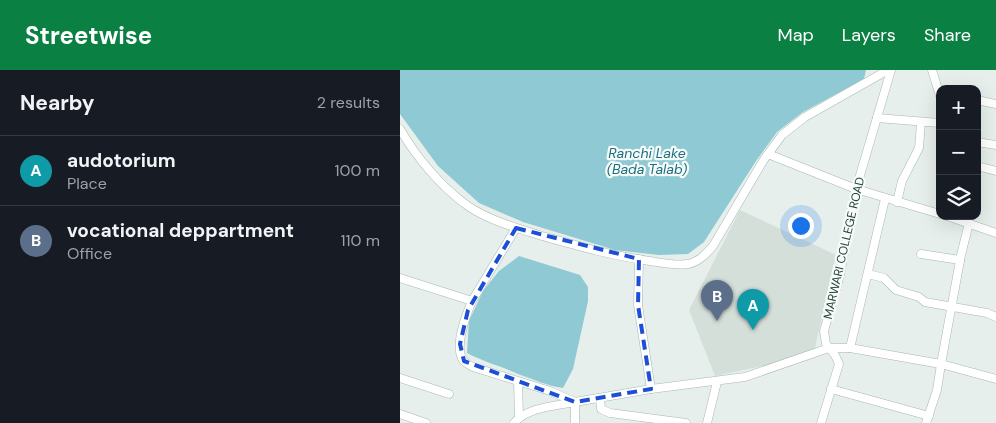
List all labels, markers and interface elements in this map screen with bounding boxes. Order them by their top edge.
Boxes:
text: Streetwise [25,20,152,51]
text: Map [778,23,814,47]
text: Layers [842,23,896,47]
text: Share [924,23,971,47]
map controls [936,85,981,220]
button: + [936,85,981,130]
text: Nearby [20,89,94,117]
text: 2 results [317,92,380,113]
button: − [936,130,981,175]
water label: Ranchi Lake (Bada Talab) [607,144,687,178]
text: audotorium [67,148,176,173]
text: A [30,160,42,181]
text: 100 m [335,160,380,181]
text: Place [67,173,107,194]
street label: MARWARI COLLEGE ROAD [820,175,868,321]
button: layers [936,175,981,220]
your location [788,213,814,239]
text: vocational deppartment [67,218,294,243]
text: B [31,230,41,251]
text: 110 m [341,230,380,251]
text: Office [67,243,112,264]
pin: B [701,280,733,321]
pin: A [737,289,769,330]

